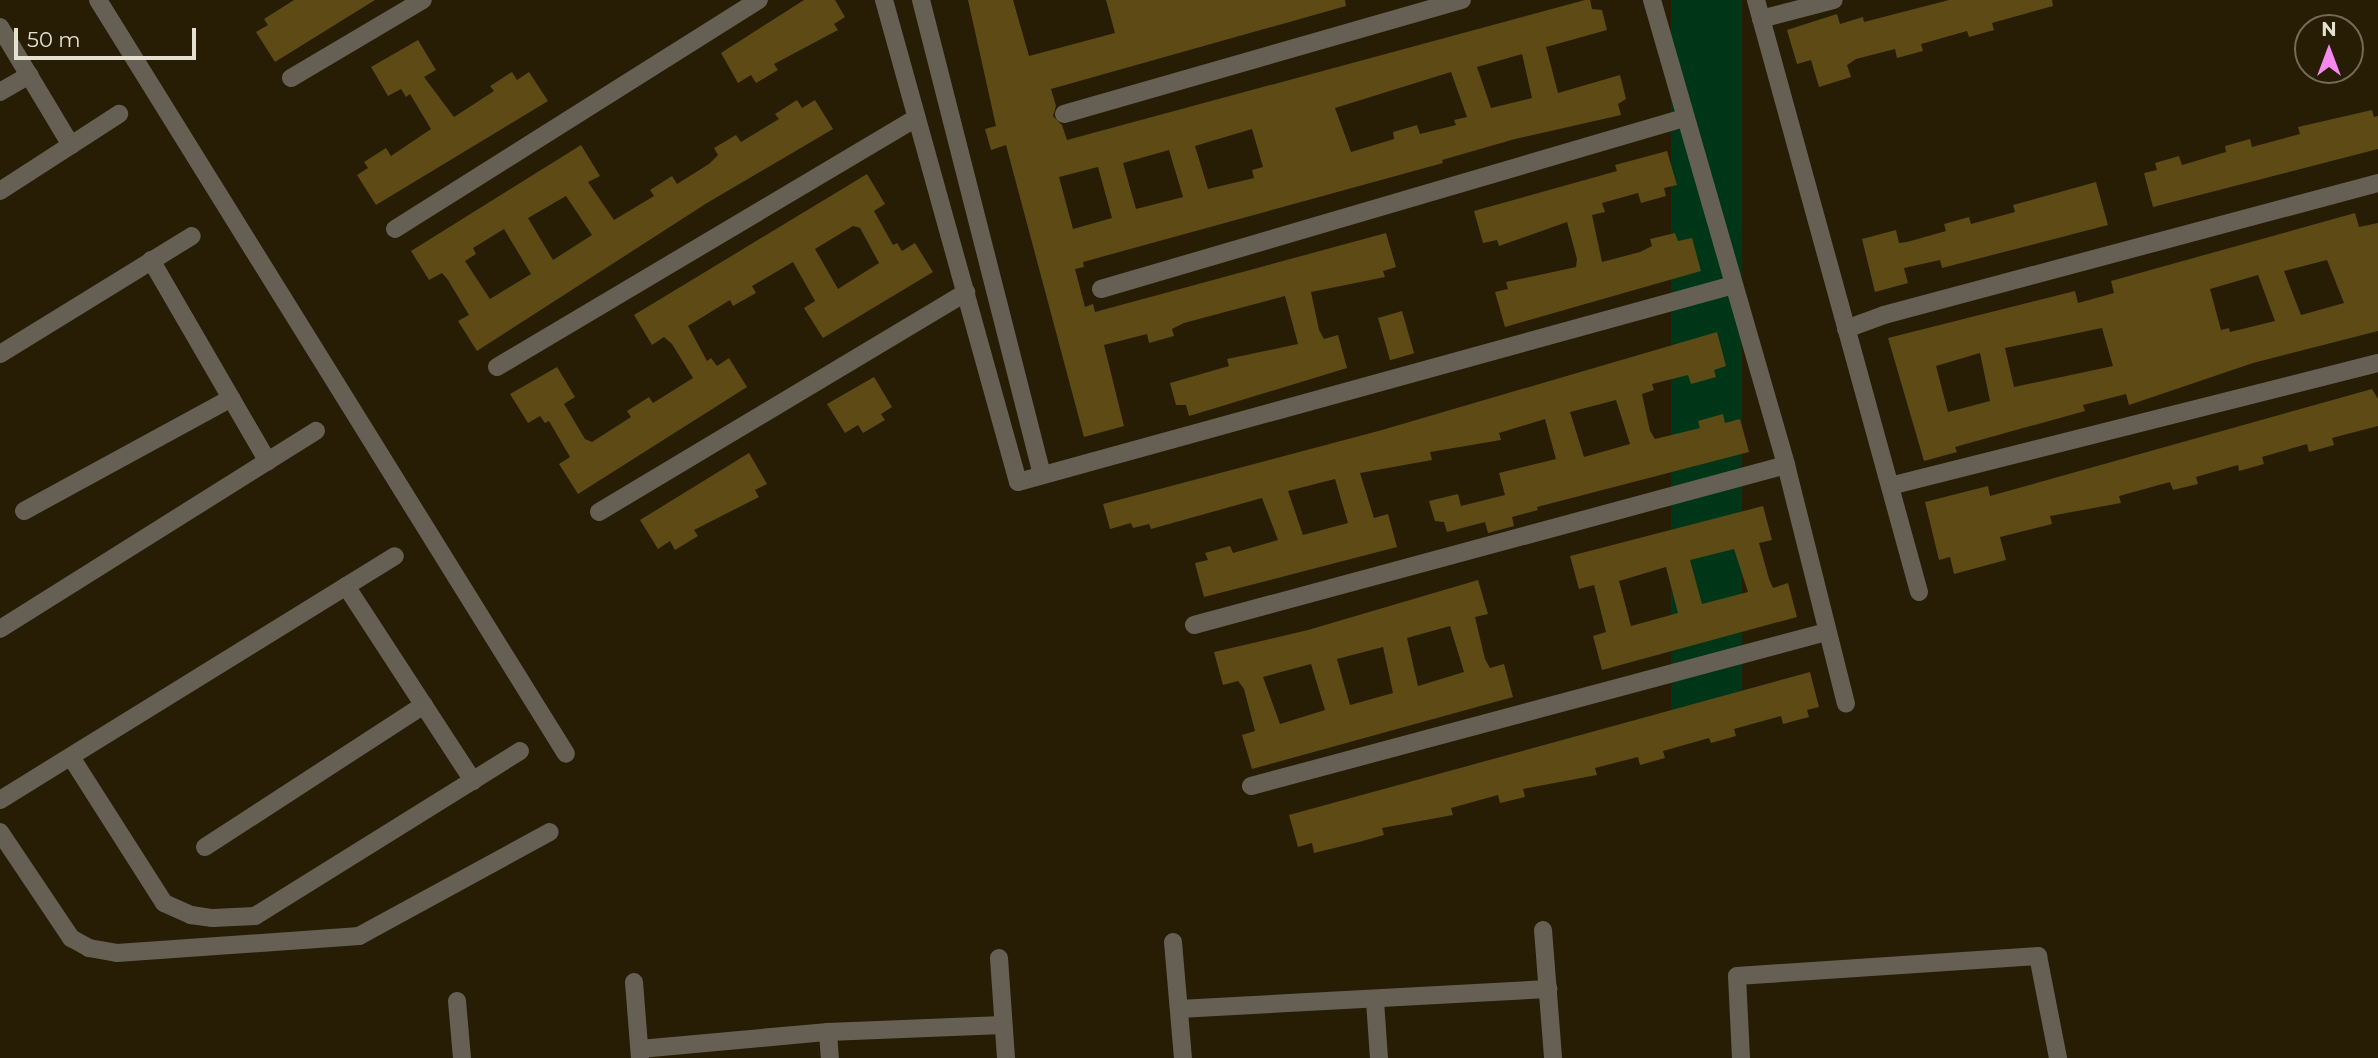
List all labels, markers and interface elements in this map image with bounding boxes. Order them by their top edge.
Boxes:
scale bar [18,14,200,58]
north arrow [2294,14,2364,84]
text: N [2321,18,2337,41]
text: 50 m [27,27,81,52]

